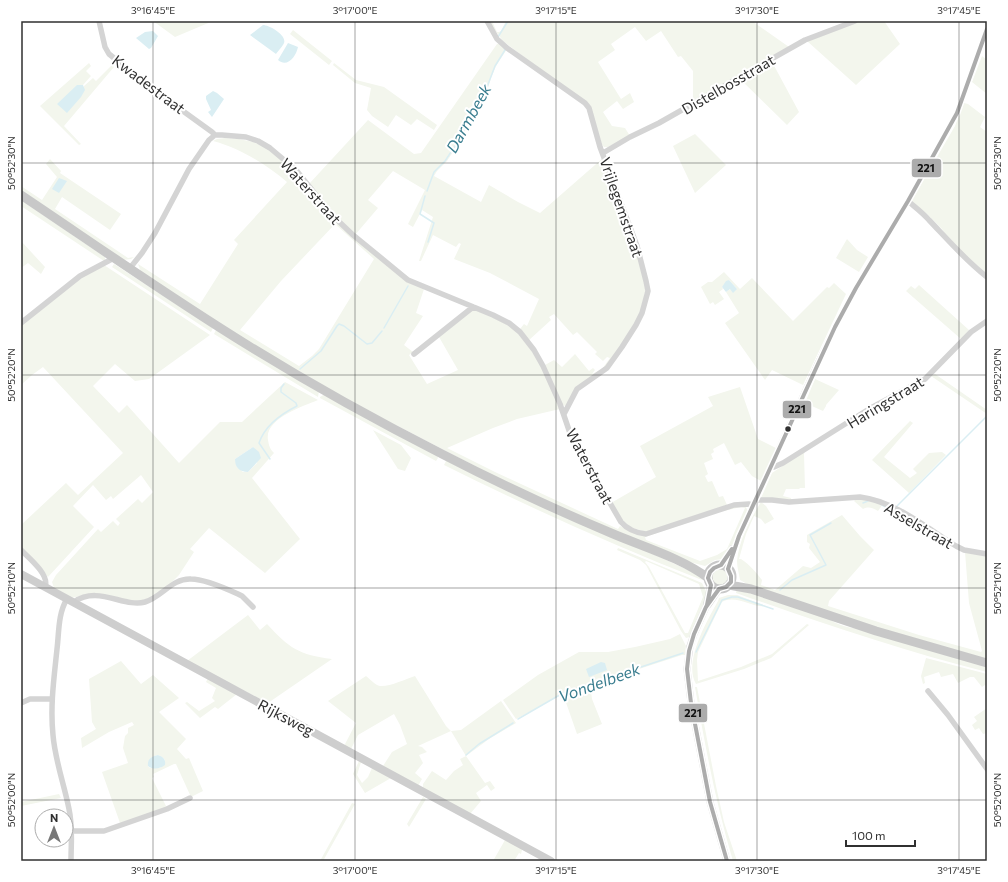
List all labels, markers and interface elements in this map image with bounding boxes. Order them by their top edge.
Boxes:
text: 3°16'45"E [131,4,175,16]
text: 3°17'00"E [333,4,377,16]
text: 3°17'15"E [535,4,577,16]
text: 3°17'30"E [735,4,779,16]
text: 3°17'45"E [937,4,981,16]
street label: Distelbosstraat [678,50,778,118]
street label: Kwadestraat [109,51,189,117]
water label: Darmbeek [441,80,495,156]
text: 50°52'30"N [5,136,17,190]
text: 50°52'30"N [991,136,1003,190]
street label: Waterstraat [277,154,345,228]
street label: Vrijlegemstraat [596,155,648,259]
line badge: 221 [911,158,942,178]
text: 221 [917,161,935,174]
text: 50°52'20"N [5,348,17,402]
text: 50°52'20"N [991,348,1003,402]
street label: Haringstraat [843,372,927,432]
line badge: 221 [782,400,812,419]
text: 221 [788,402,806,415]
unlabelled marker [783,424,793,434]
street label: Waterstraat [563,425,617,507]
street label: Asselstraat [881,498,957,552]
text: 50°52'10"N [5,562,17,614]
text: 50°52'10"N [991,562,1003,614]
water label: Vondelbeek [556,658,643,706]
street label: Rijksweg [255,695,317,739]
line badge: 221 [678,703,708,723]
text: 221 [684,706,702,719]
text: 50°52'00"N [5,773,17,827]
text: 50°52'00"N [991,773,1003,827]
north arrow [34,808,74,848]
text: N [50,811,58,824]
scale bar [846,822,915,848]
text: 100 m [852,828,886,842]
text: 3°16'45"E [131,864,175,876]
text: 3°17'00"E [333,864,377,876]
text: 3°17'15"E [535,864,577,876]
text: 3°17'30"E [735,864,779,876]
text: 3°17'45"E [937,864,981,876]

